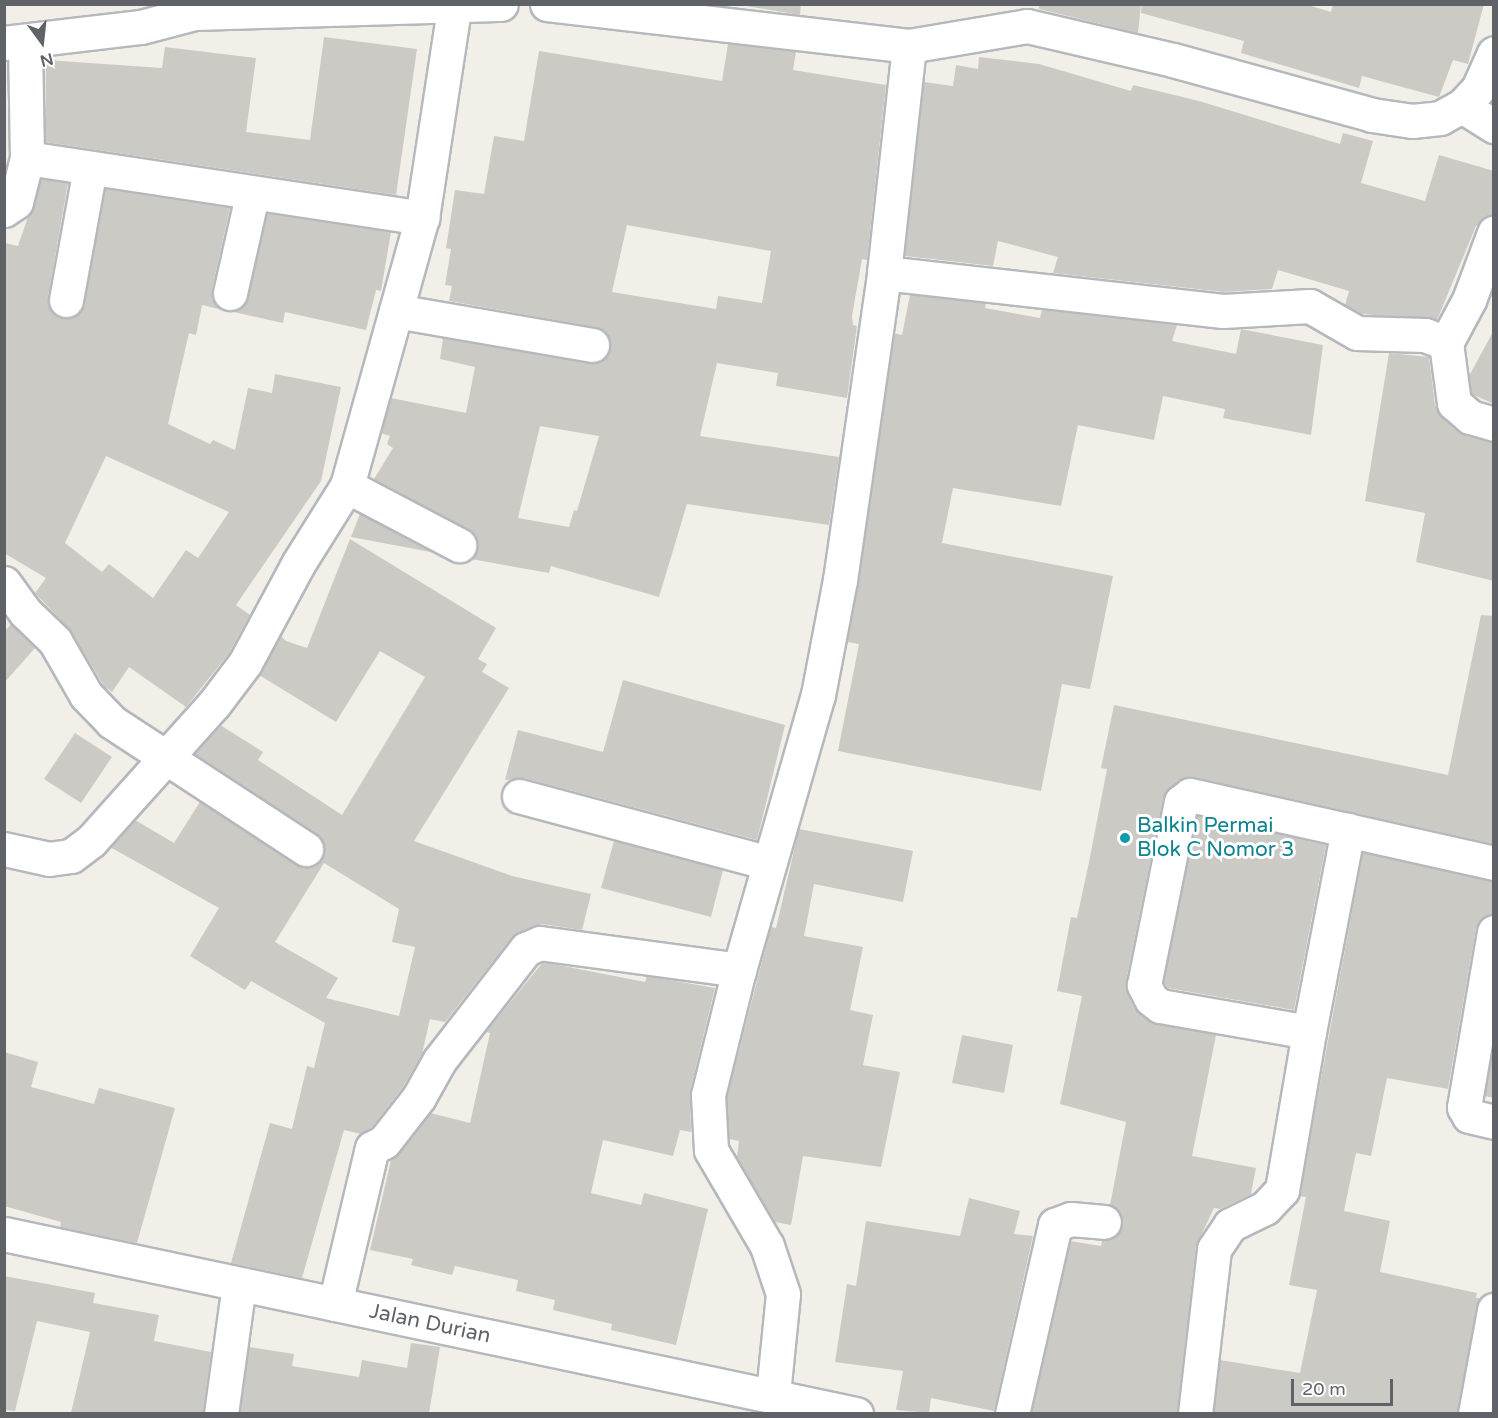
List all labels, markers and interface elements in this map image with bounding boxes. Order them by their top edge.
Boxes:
north arrow [12,12,72,72]
text: N [38,48,55,71]
place label: Balkin Permai Blok C Nomor 3 [1137,813,1294,863]
marker: Balkin Permai Blok C Nomor 3 [1118,831,1132,845]
street label: Jalan Durian [367,1299,493,1349]
scale bar [1294,1367,1396,1405]
text: 20 m [1302,1378,1346,1400]

